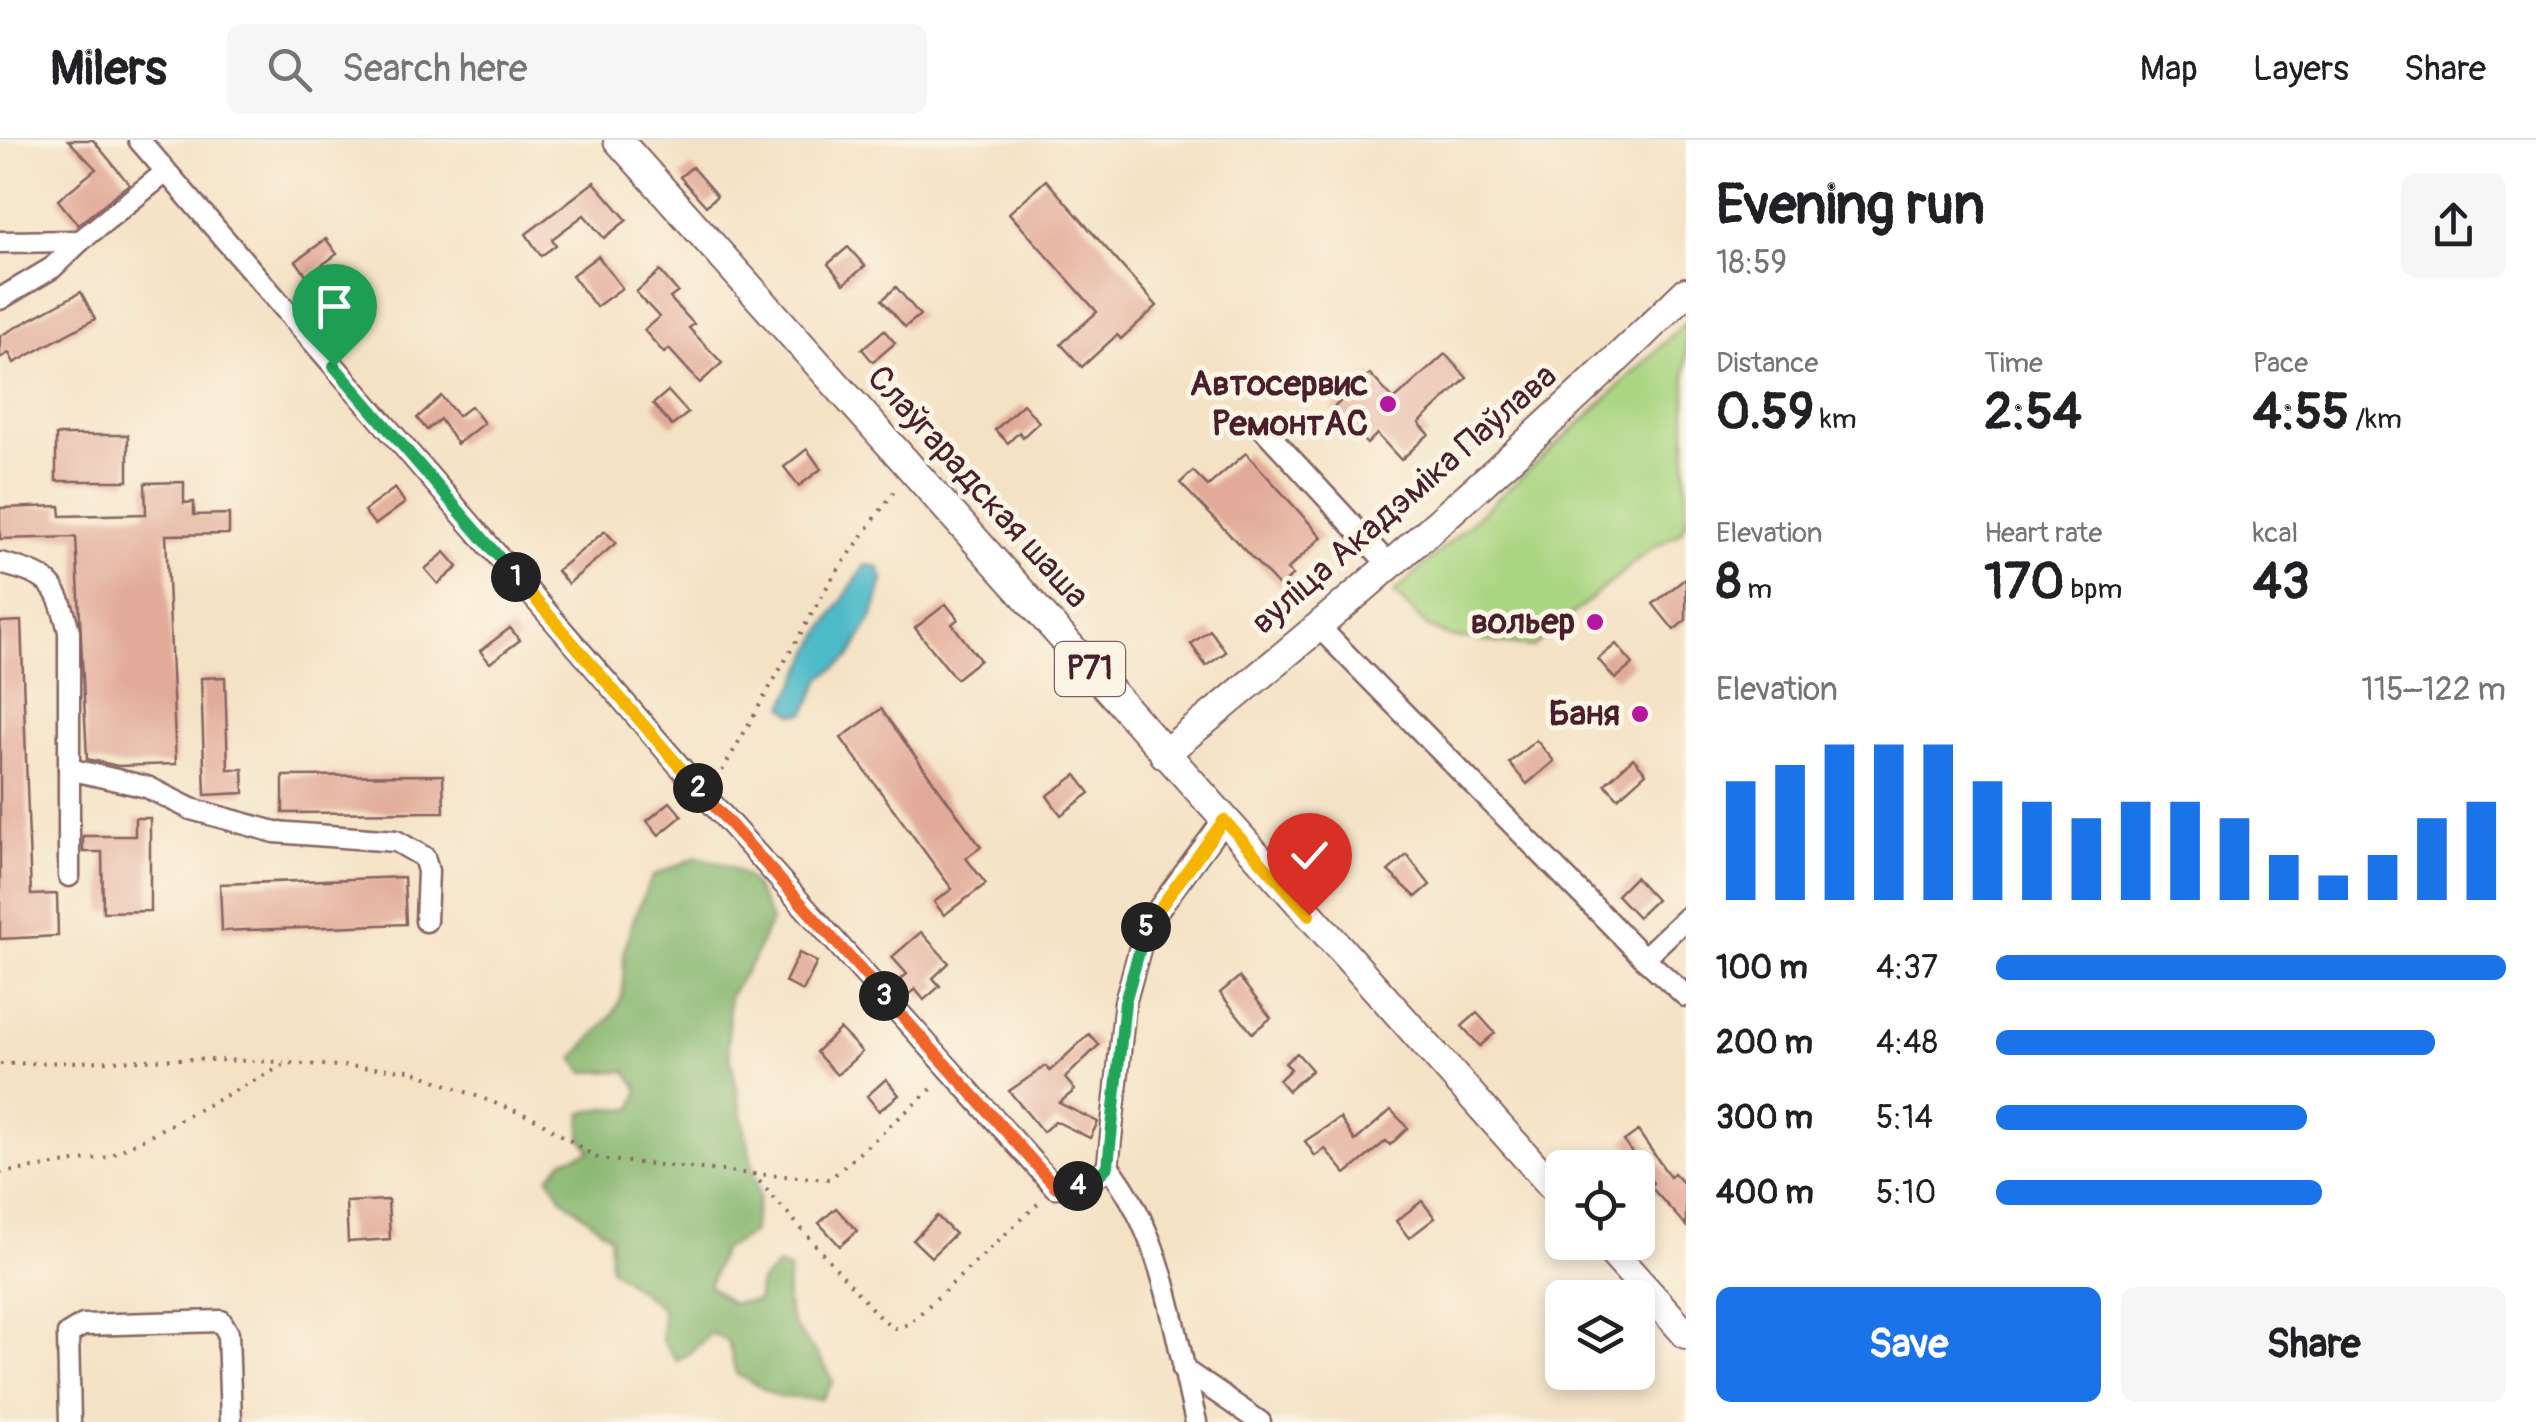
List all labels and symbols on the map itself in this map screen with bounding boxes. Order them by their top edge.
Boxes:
pin [292,264,377,367]
street label: вуліца Акадэміка Паўлава [1242,354,1566,644]
street label: Слаўгарадская шаша [857,356,1099,618]
place label: Автосервис РемонтАС [1190,362,1368,446]
marker: Автосервис РемонтАС [1377,393,1399,415]
pin: 1 [491,552,541,602]
place label: вольер [1471,600,1575,644]
marker: вольер [1584,611,1606,633]
road number: Р71 [1055,642,1125,696]
place label: Баня [1549,692,1620,736]
marker: Баня [1629,703,1651,725]
pin: 2 [673,763,723,813]
pin [1267,813,1352,916]
pin: 5 [1121,902,1171,952]
pin: 3 [859,971,909,1021]
pin: 4 [1053,1161,1103,1211]

